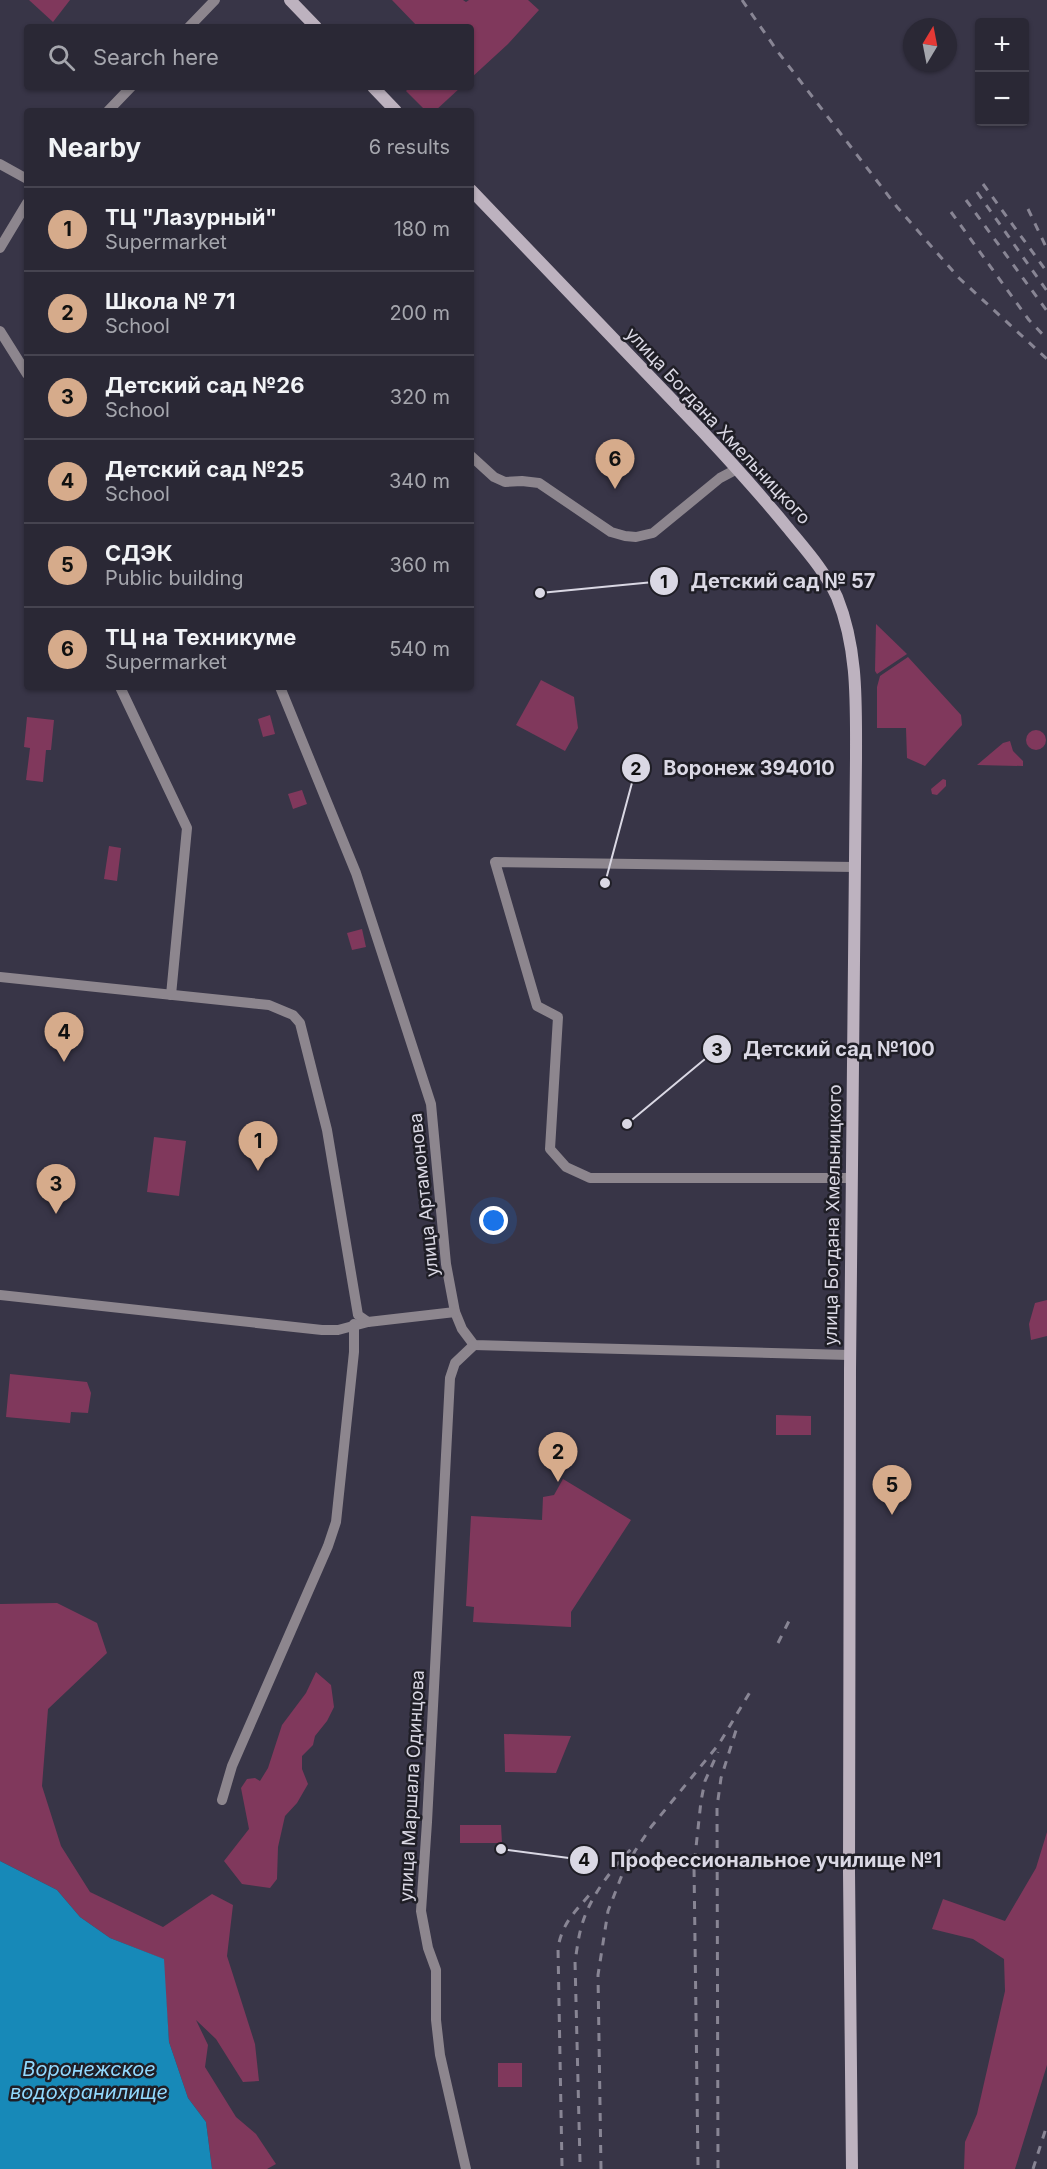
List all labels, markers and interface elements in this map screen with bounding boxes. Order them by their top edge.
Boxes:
north arrow [903,18,957,72]
map controls [975,18,1029,126]
button: + [975,18,1029,72]
search box [24,24,474,90]
icon: search [45,41,78,74]
text: Search here [93,44,219,70]
button: − [975,72,1029,126]
text: Nearby [48,132,141,163]
text: 6 results [369,135,450,159]
text: ТЦ "Лазурный" [105,204,277,230]
text: 1 [63,217,72,241]
text: 180 m [394,217,450,241]
text: Supermarket [105,230,227,254]
text: Школа № 71 [105,288,236,314]
text: 2 [61,301,74,325]
text: 200 m [389,301,450,325]
text: School [105,314,170,338]
street label: улица Богдана Хмельницкого [622,323,815,528]
text: Детский сад №26 [105,372,305,398]
text: 3 [61,385,74,409]
text: 320 m [390,385,450,409]
text: School [105,398,170,422]
pin: 6 [596,440,634,489]
text: Детский сад №25 [105,456,304,482]
text: 4 [61,469,74,493]
text: 340 m [389,469,450,493]
text: School [105,482,170,506]
text: СДЭК [105,540,172,566]
text: 5 [61,553,74,577]
text: 360 m [389,553,450,577]
callout: Детский сад № 57 [649,562,888,600]
text: Public building [105,566,244,590]
text: Детский сад № 57 [691,569,875,593]
text: 1 [660,571,668,592]
text: ТЦ на Техникуме [105,624,296,650]
text: 6 [61,637,74,661]
text: 540 m [389,637,450,661]
text: Supermarket [105,650,227,674]
callout: Воронеж 394010 [621,749,847,787]
text: Воронеж 394010 [663,756,835,780]
text: 2 [630,758,642,779]
pin: 4 [44,1012,84,1062]
callout: Детский сад №100 [702,1030,947,1068]
text: Детский сад №100 [743,1037,935,1061]
text: 3 [711,1039,723,1060]
street label: улица Богдана Хмельницкого [820,1084,845,1346]
street label: улица Артамонова [404,1112,443,1278]
pin: 1 [238,1122,278,1171]
pin: 3 [36,1164,76,1214]
your location [479,1206,508,1235]
pin: 2 [538,1432,578,1482]
pin: 5 [872,1466,912,1515]
street label: улица Маршала Одинцова [395,1669,428,1902]
callout: Профессиональное училище №1 [569,1841,954,1879]
text: Профессиональное училище №1 [611,1848,941,1872]
text: 4 [578,1849,590,1870]
water label: Воронежское водохранилище [10,2057,168,2104]

